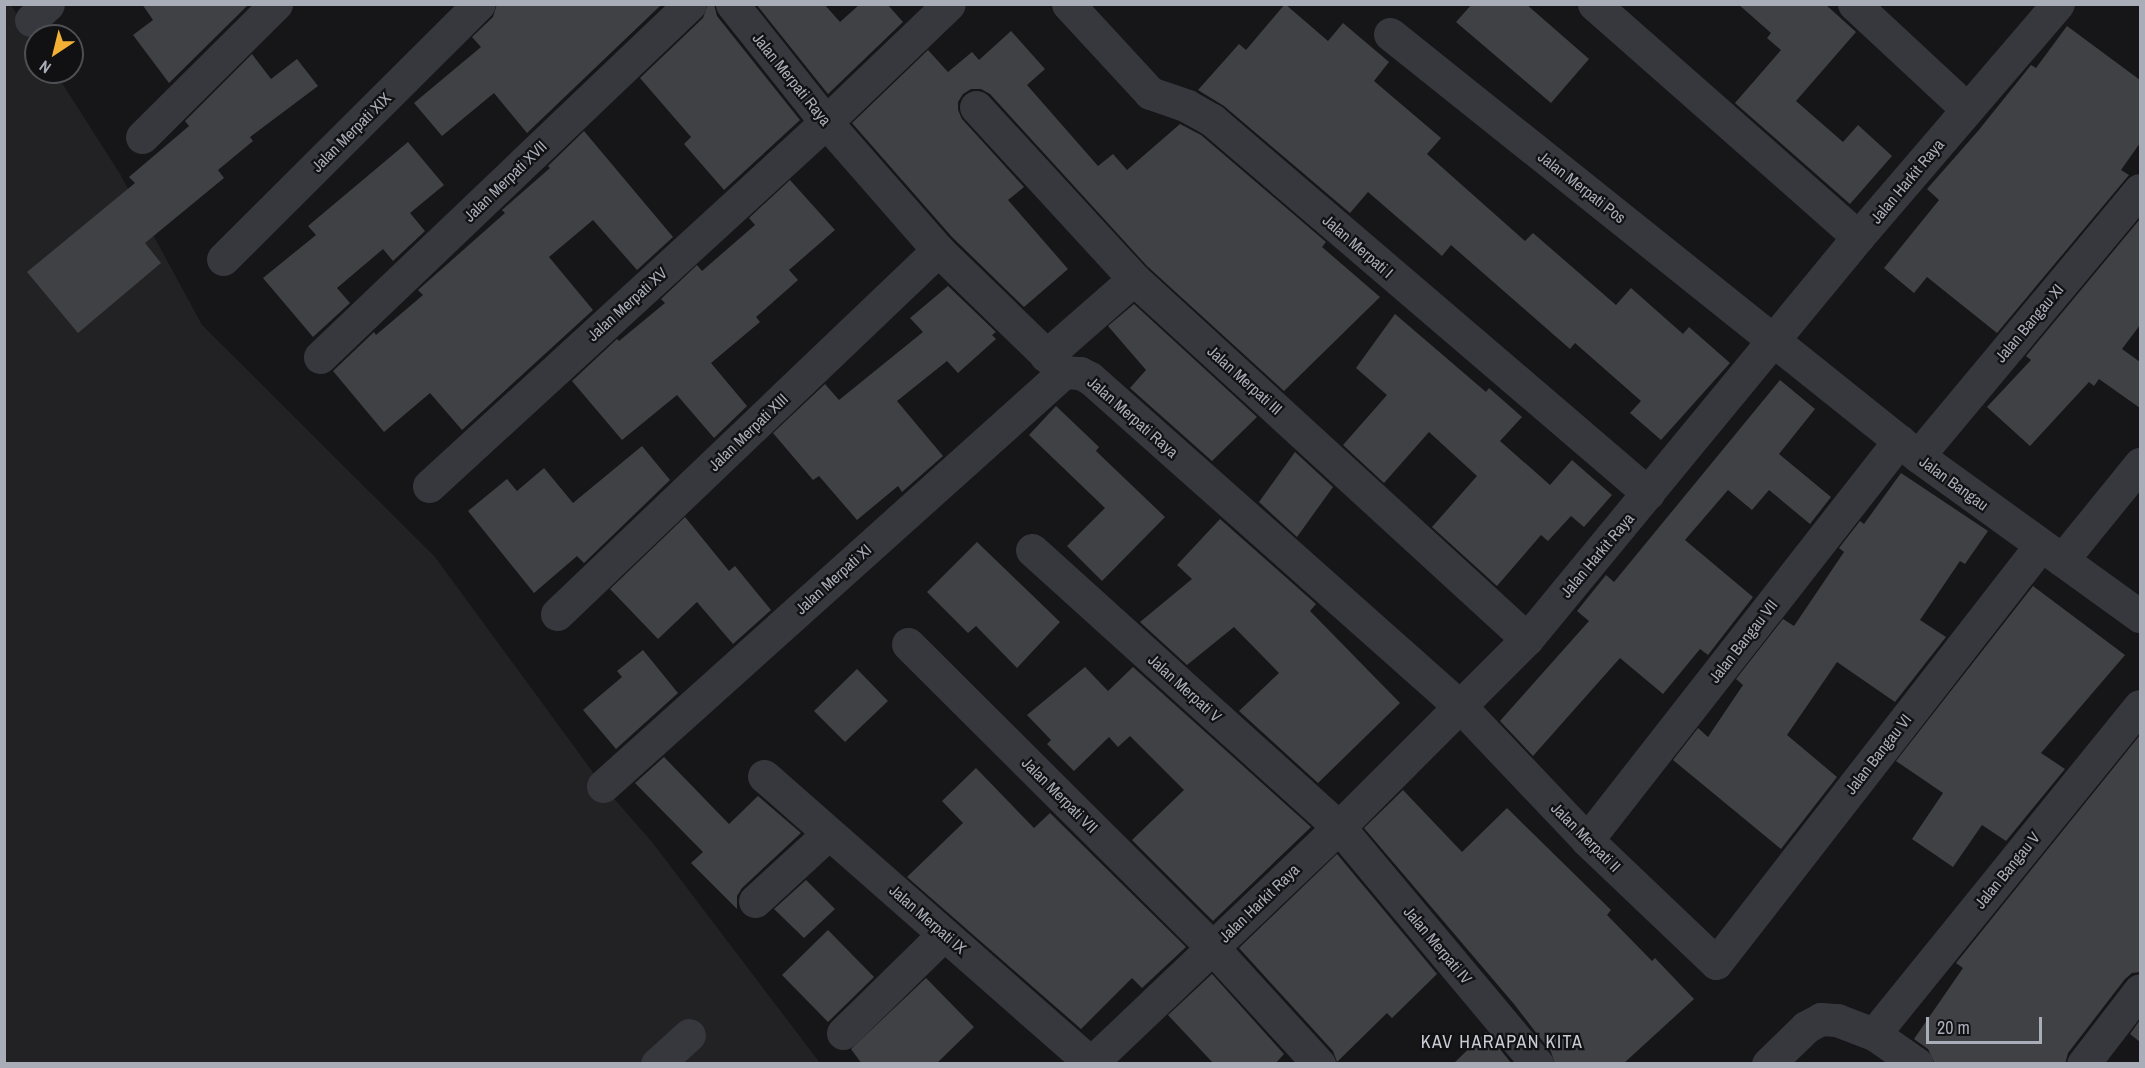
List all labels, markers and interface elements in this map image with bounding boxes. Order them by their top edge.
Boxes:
north arrow [24,24,84,84]
street label: Jalan Merpati Raya [749,29,835,129]
text: N [35,55,55,79]
street label: Jalan Merpati XIX [307,88,395,176]
street label: Jalan Harkit Raya [1866,135,1948,227]
street label: Jalan Merpati XVII [460,137,550,225]
street label: Jalan Merpati Pos [1534,147,1630,227]
street label: Jalan Merpati I [1319,210,1397,282]
street label: Jalan Merpati XV [583,263,671,345]
street label: Jalan Bangau XI [1991,280,2067,366]
street label: Jalan Merpati III [1204,341,1286,419]
street label: Jalan Merpati Raya [1084,372,1182,462]
street label: Jalan Merpati XIII [704,389,792,475]
street label: Jalan Bangau [1916,452,1992,514]
street label: Jalan Harkit Raya [1556,509,1638,601]
street label: Jalan Merpati XI [791,540,875,618]
street label: Jalan Bangau VII [1705,596,1781,686]
street label: Jalan Merpati V [1144,650,1226,726]
street label: Jalan Bangau VI [1841,710,1915,798]
street label: Jalan Merpati VII [1018,753,1102,837]
street label: Jalan Merpati II [1547,798,1625,876]
street label: Jalan Bangau V [1970,828,2044,912]
street label: Jalan Harkit Raya [1215,860,1303,946]
street label: Jalan Merpati IX [886,880,970,958]
street label: Jalan Merpati IV [1400,902,1476,988]
scale bar [1929,1005,2044,1043]
text: 20 m [1937,1015,1970,1040]
district label: KAV HARAPAN KITA [1421,1031,1583,1053]

